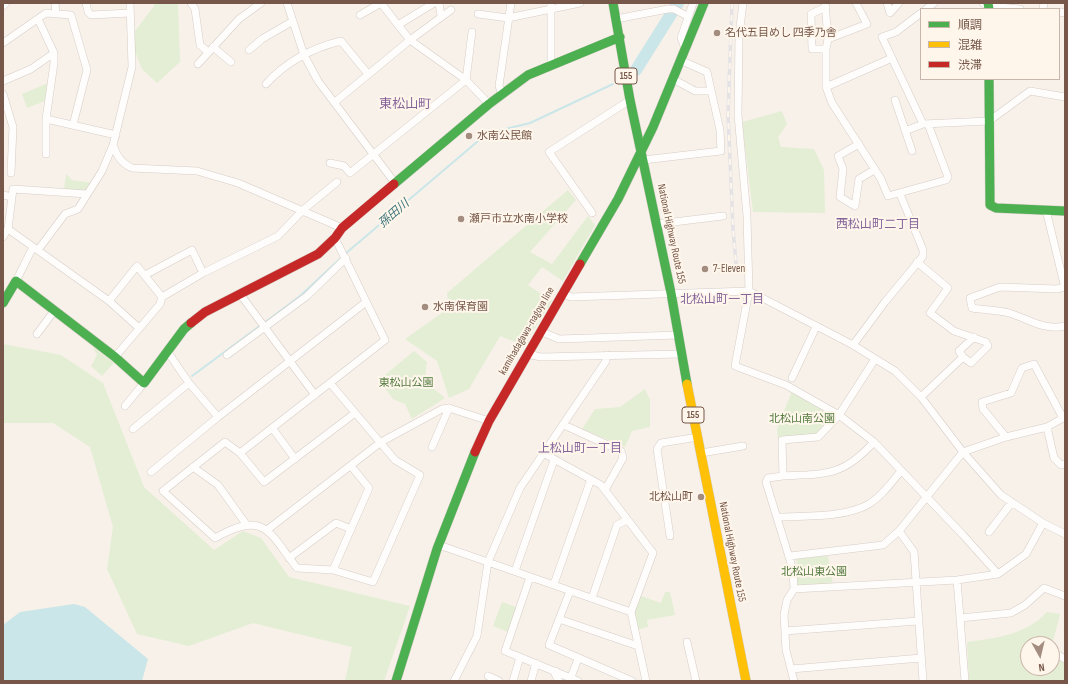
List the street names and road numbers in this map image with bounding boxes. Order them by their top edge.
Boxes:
road number: 155 [615,68,637,84]
street label: National Highway Route 155 [654,183,688,285]
street label: kamihadagawa-nagoya line [496,285,558,377]
road number: 155 [682,407,704,423]
street label: National Highway Route 155 [716,501,748,603]

